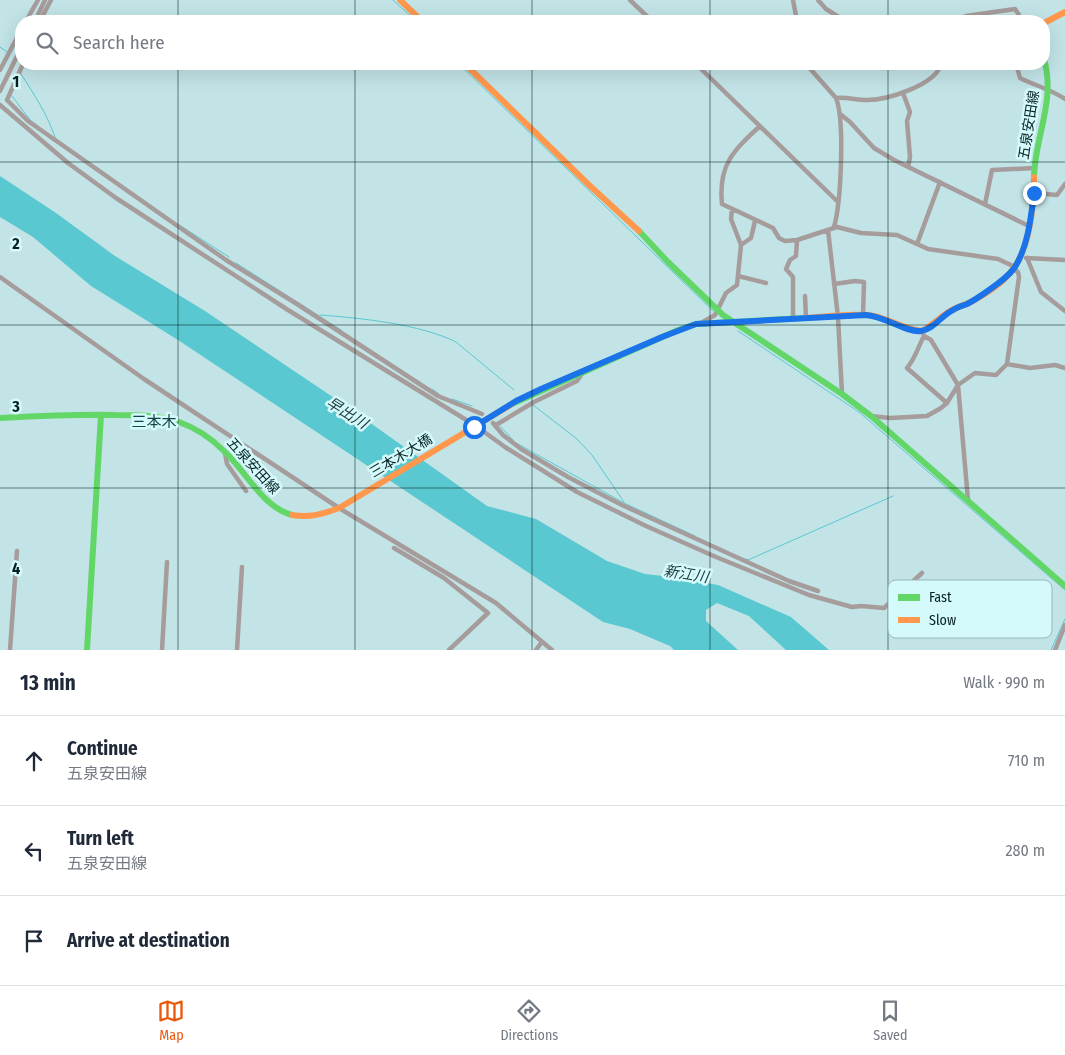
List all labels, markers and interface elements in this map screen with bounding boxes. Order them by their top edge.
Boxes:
search box [15,15,1050,70]
icon: search [33,29,61,57]
text: Search here [73,31,165,54]
text: 1 [13,72,19,91]
street label: 五泉安田線 [1015,89,1043,161]
route end [1023,182,1046,205]
text: 2 [11,234,20,253]
water label: 早出川 [323,393,373,434]
text: 3 [11,397,20,416]
district label: 三本木 [131,413,177,431]
route start [463,416,486,439]
street label: 三本木大橋 [367,431,435,481]
street label: 五泉安田線 [223,434,283,498]
text: 4 [12,559,20,578]
water label: 新江川 [662,562,712,587]
legend [888,580,1052,638]
text: Fast [929,589,952,606]
text: Slow [929,612,956,629]
text: 13 min [20,670,76,696]
text: Walk · 990 m [963,673,1045,692]
text: Continue [67,737,138,760]
icon: ahead [20,747,48,775]
text: 710 m [1008,751,1045,770]
text: 五泉安田線 [67,764,147,783]
text: Turn left [67,827,134,850]
icon: left [20,837,48,865]
text: 280 m [1006,841,1045,860]
text: 五泉安田線 [67,854,147,873]
icon: arrive [20,927,48,955]
text: Arrive at destination [67,929,230,952]
tab: Map [157,997,185,1044]
tab: Directions [500,997,558,1044]
tab: Saved [873,997,908,1044]

